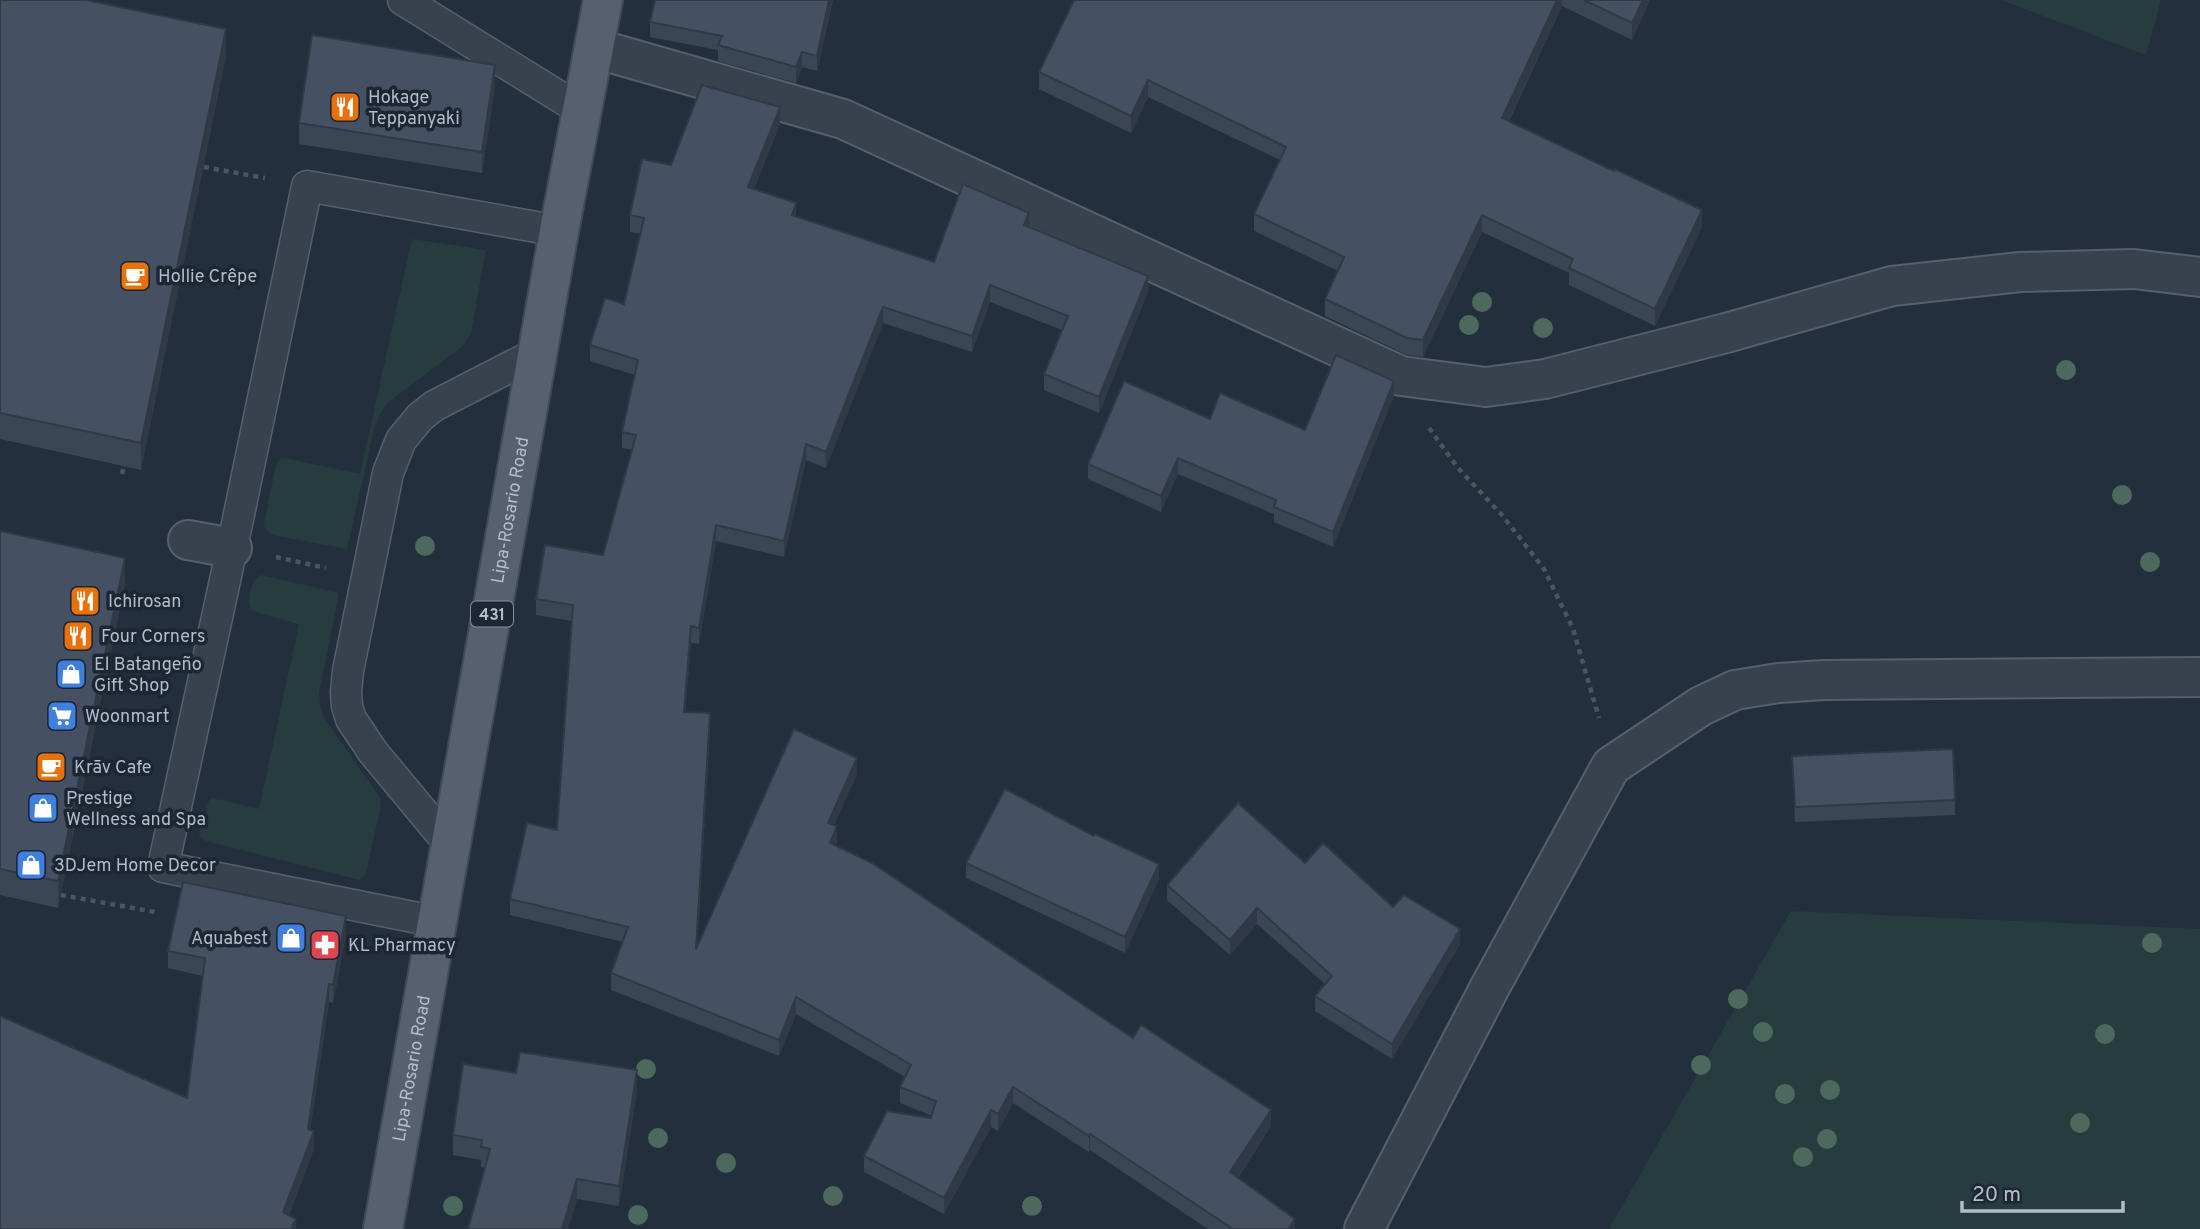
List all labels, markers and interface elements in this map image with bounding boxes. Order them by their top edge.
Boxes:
place label: Hokage Teppanyaki [368,87,460,131]
restaurant icon: Hokage Teppanyaki [328,90,362,124]
cafe icon: Hollie Crêpe [118,259,152,293]
place label: Hollie Crêpe [158,266,257,289]
street label: Lipa-Rosario Road [487,435,535,585]
restaurant icon: Ichirosan [68,584,102,618]
place label: Ichirosan [108,591,181,614]
road number: 431 [471,601,513,626]
restaurant icon: Four Corners [61,619,95,653]
place label: Four Corners [101,626,205,649]
place label: El Batangeño Gift Shop [94,654,202,698]
shop icon: El Batangeño Gift Shop [54,657,88,691]
supermarket icon: Woonmart [45,699,79,733]
place label: Woonmart [85,706,170,729]
cafe icon: Krāv Cafe [34,750,68,784]
place label: Krāv Cafe [74,757,151,780]
place label: Prestige Wellness and Spa [66,788,206,832]
shop icon: Prestige Wellness and Spa [26,791,60,825]
shop icon: 3DJem Home Decor [14,848,48,882]
place label: 3DJem Home Decor [54,855,216,878]
shop icon: Aquabest [274,921,308,955]
place label: Aquabest [191,928,268,951]
pharmacy icon: KL Pharmacy [308,928,342,962]
place label: KL Pharmacy [348,935,456,958]
street label: Lipa-Rosario Road [389,994,437,1144]
scale bar [1962,1170,2123,1214]
text: 20 m [1972,1182,2021,1209]

